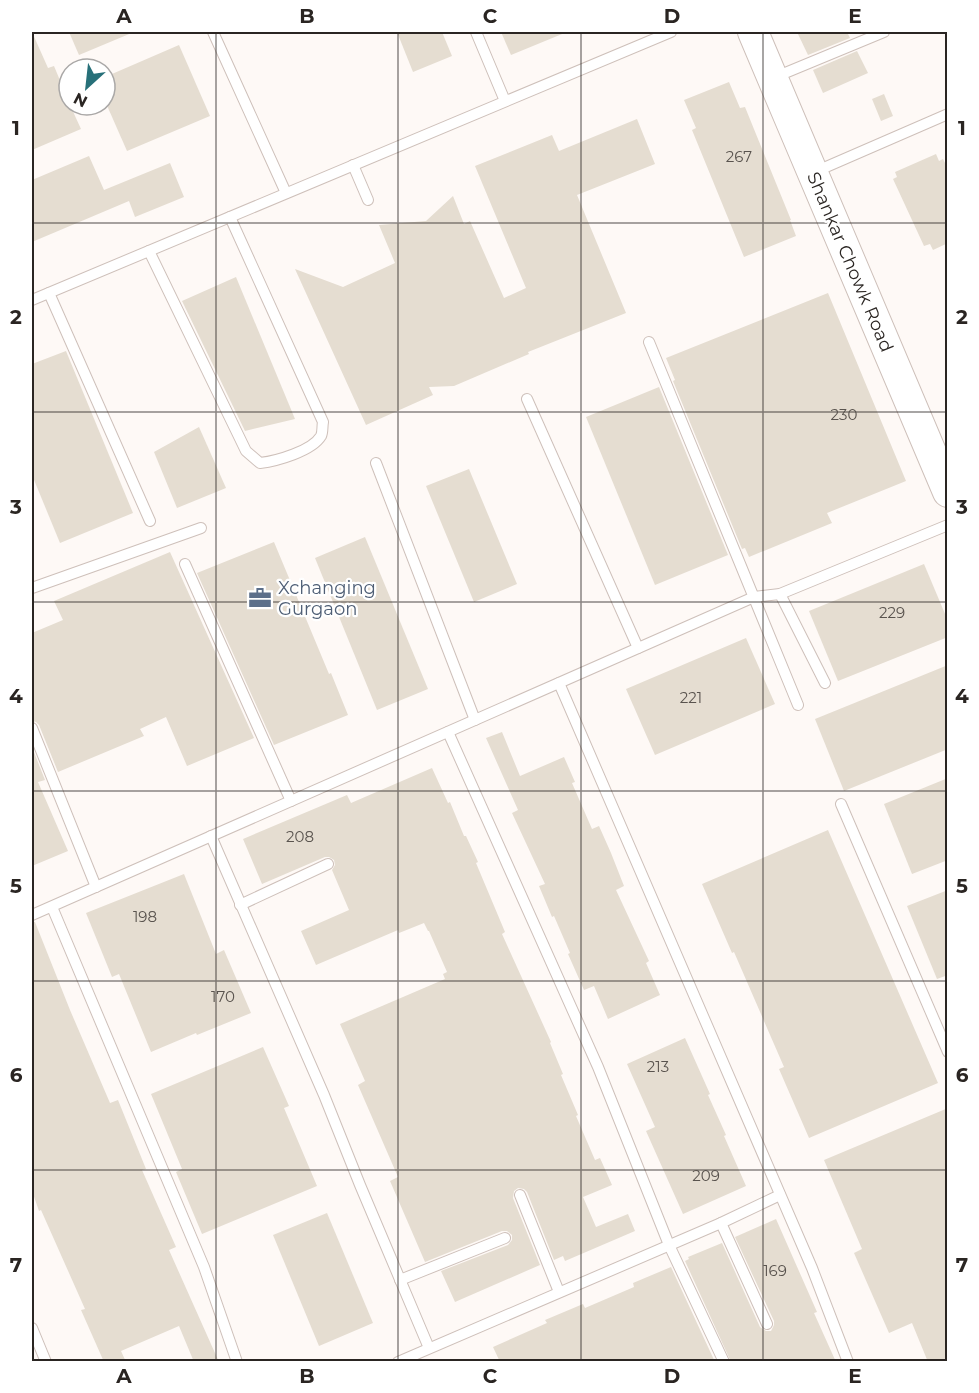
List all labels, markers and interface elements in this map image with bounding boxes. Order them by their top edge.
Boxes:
text: A [115,4,132,28]
text: B [299,4,315,28]
text: C [483,4,498,28]
text: D [664,4,680,28]
text: E [848,4,862,28]
north arrow [57,57,117,117]
text: N [70,89,90,111]
text: 1 [12,116,20,140]
text: 1 [958,116,966,140]
house number: 267 [726,147,752,166]
street label: Shankar Chowk Road [802,169,898,355]
text: 2 [10,305,22,329]
text: 2 [956,305,968,329]
house number: 230 [831,405,858,424]
text: 3 [9,495,22,519]
text: 3 [955,495,968,519]
place label: Xchanging Gurgaon [278,577,376,620]
office icon: Xchanging Gurgaon [247,585,273,611]
house number: 229 [879,603,905,622]
text: 4 [9,684,23,708]
text: 4 [955,684,969,708]
house number: 221 [680,688,702,707]
house number: 208 [286,827,314,846]
text: 5 [10,874,22,898]
text: 5 [956,874,968,898]
house number: 198 [133,907,157,926]
house number: 170 [211,987,235,1006]
house number: 213 [647,1057,669,1076]
text: 6 [10,1063,23,1087]
text: 6 [956,1063,969,1087]
house number: 209 [692,1166,720,1185]
text: 7 [10,1253,22,1277]
text: 7 [956,1253,968,1277]
house number: 169 [763,1261,787,1280]
text: A [115,1364,132,1388]
text: B [299,1364,315,1388]
text: C [483,1364,498,1388]
text: D [664,1364,680,1388]
text: E [848,1364,862,1388]

